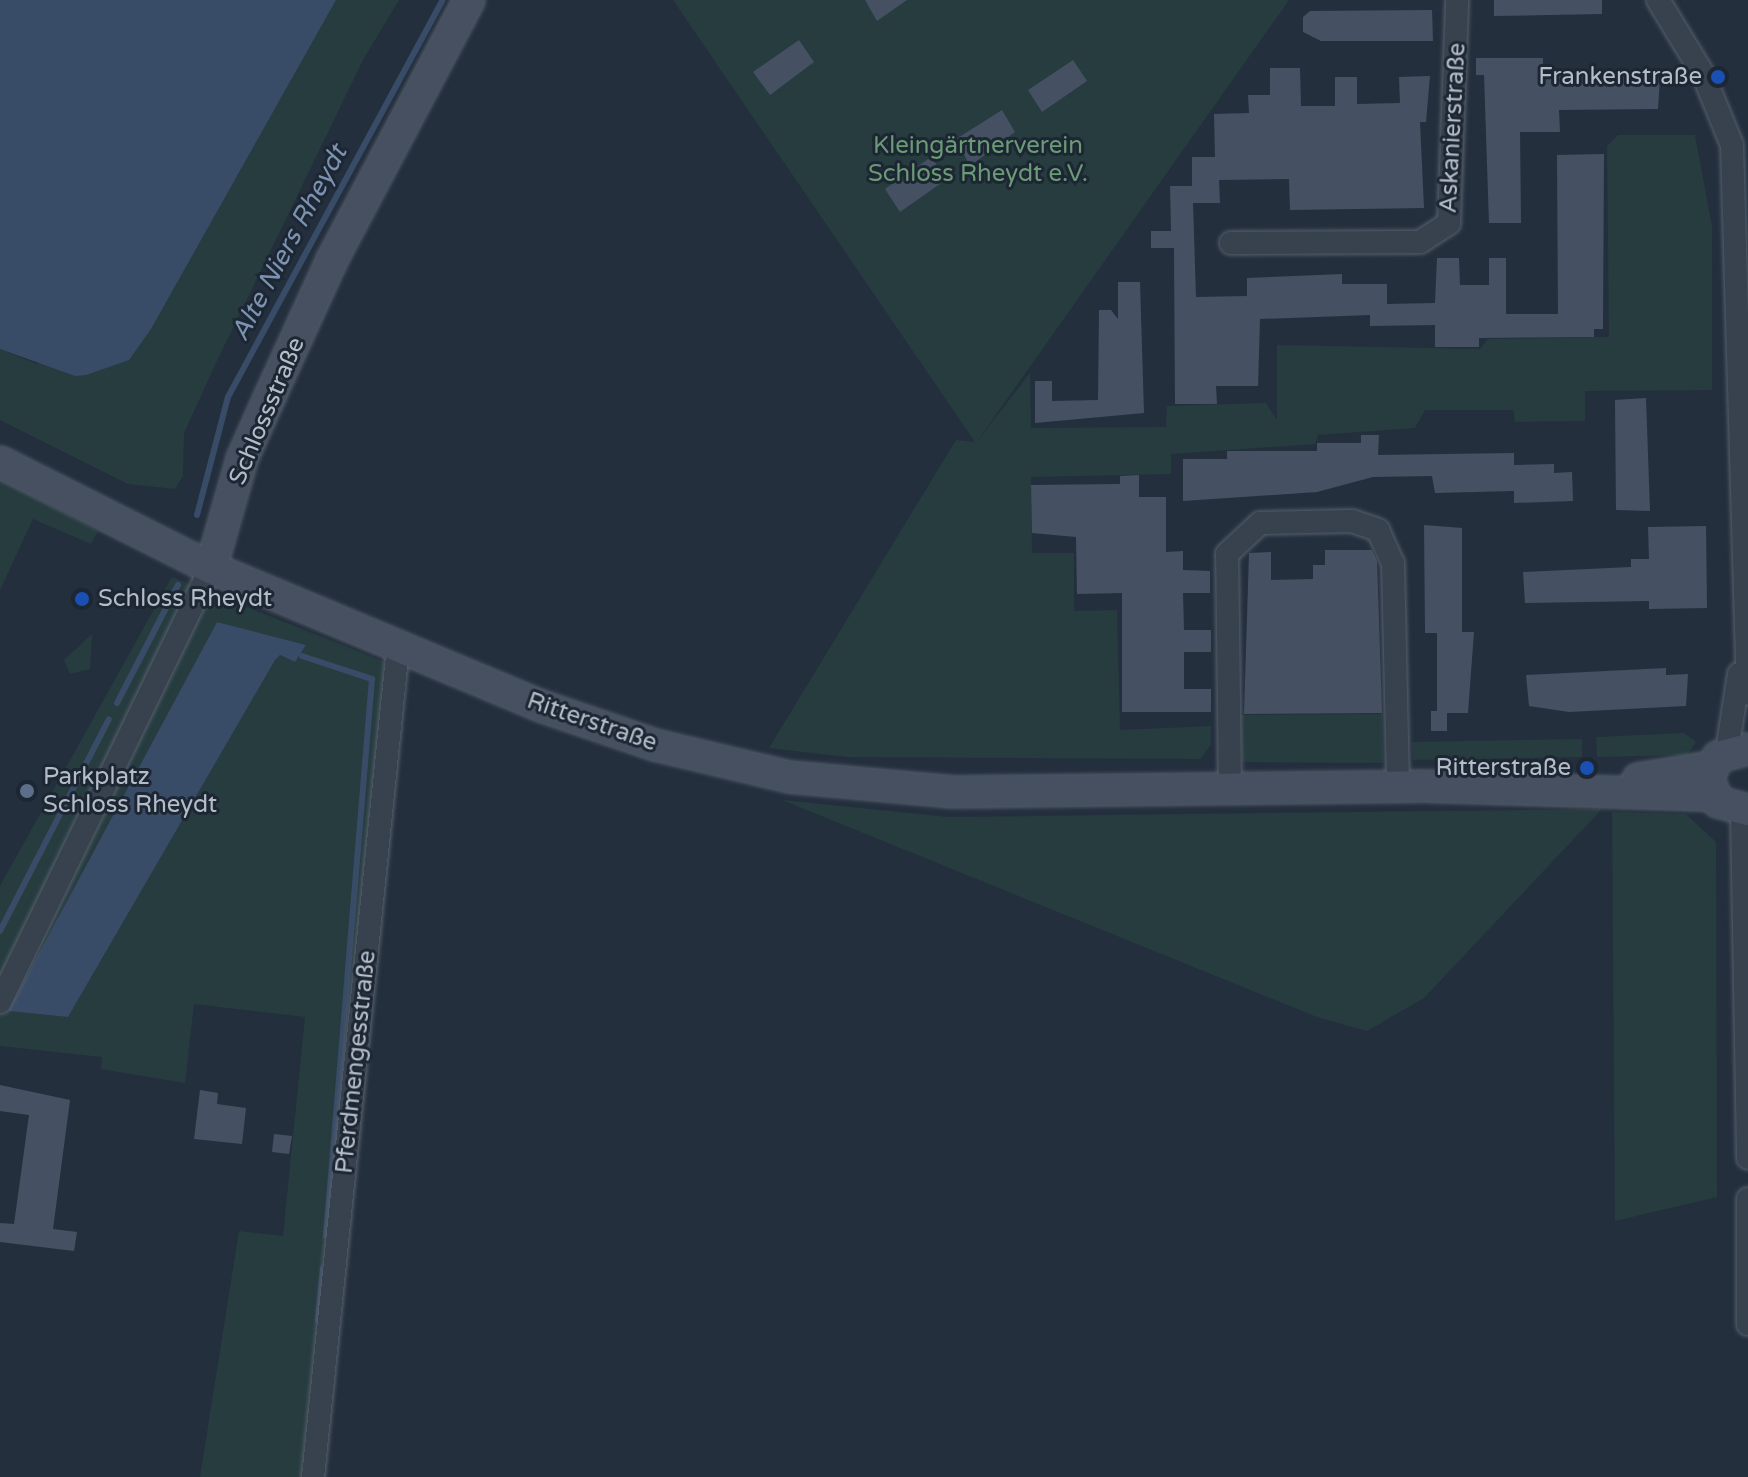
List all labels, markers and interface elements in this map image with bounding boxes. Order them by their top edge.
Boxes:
street label: Askanierstraße [1434,42,1472,214]
place label: Frankenstraße [1538,63,1702,91]
marker: Frankenstraße [1709,68,1727,86]
park label: Kleingärtnerverein Schloss Rheydt e.V. [868,132,1088,188]
water label: Alte Niers Rheydt [224,140,354,346]
street label: Schlossstraße [223,333,311,489]
place label: Schloss Rheydt [98,585,272,613]
marker: Schloss Rheydt [73,590,91,608]
street label: Ritterstraße [523,686,661,758]
place label: Ritterstraße [1436,754,1571,782]
marker: Ritterstraße [1578,759,1596,777]
place label: Parkplatz Schloss Rheydt [43,763,217,819]
marker: Parkplatz Schloss Rheydt [18,782,36,800]
street label: Pferdmengesstraße [330,949,382,1175]

